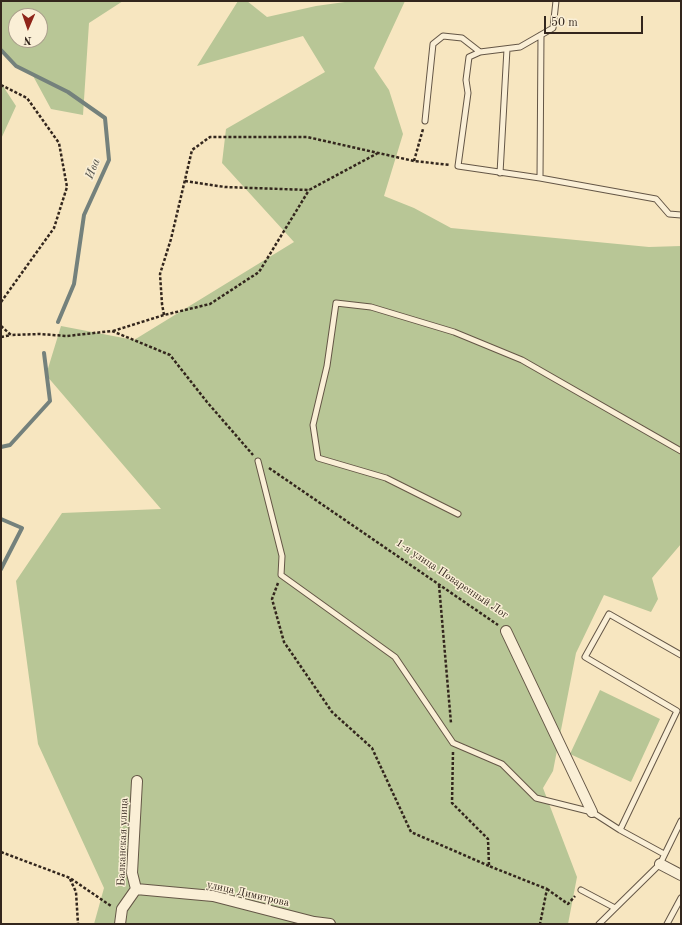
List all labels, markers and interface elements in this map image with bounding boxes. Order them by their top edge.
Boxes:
north arrow [8,8,48,48]
scale bar [546,8,645,34]
text: 50 m [551,17,578,29]
text: N [23,34,32,45]
water label: Ива [82,157,104,181]
street label: 1-я улица Поваренный Лог [393,536,511,622]
street label: Балканская улица [115,798,131,886]
street label: улица Димитрова [205,878,291,910]

